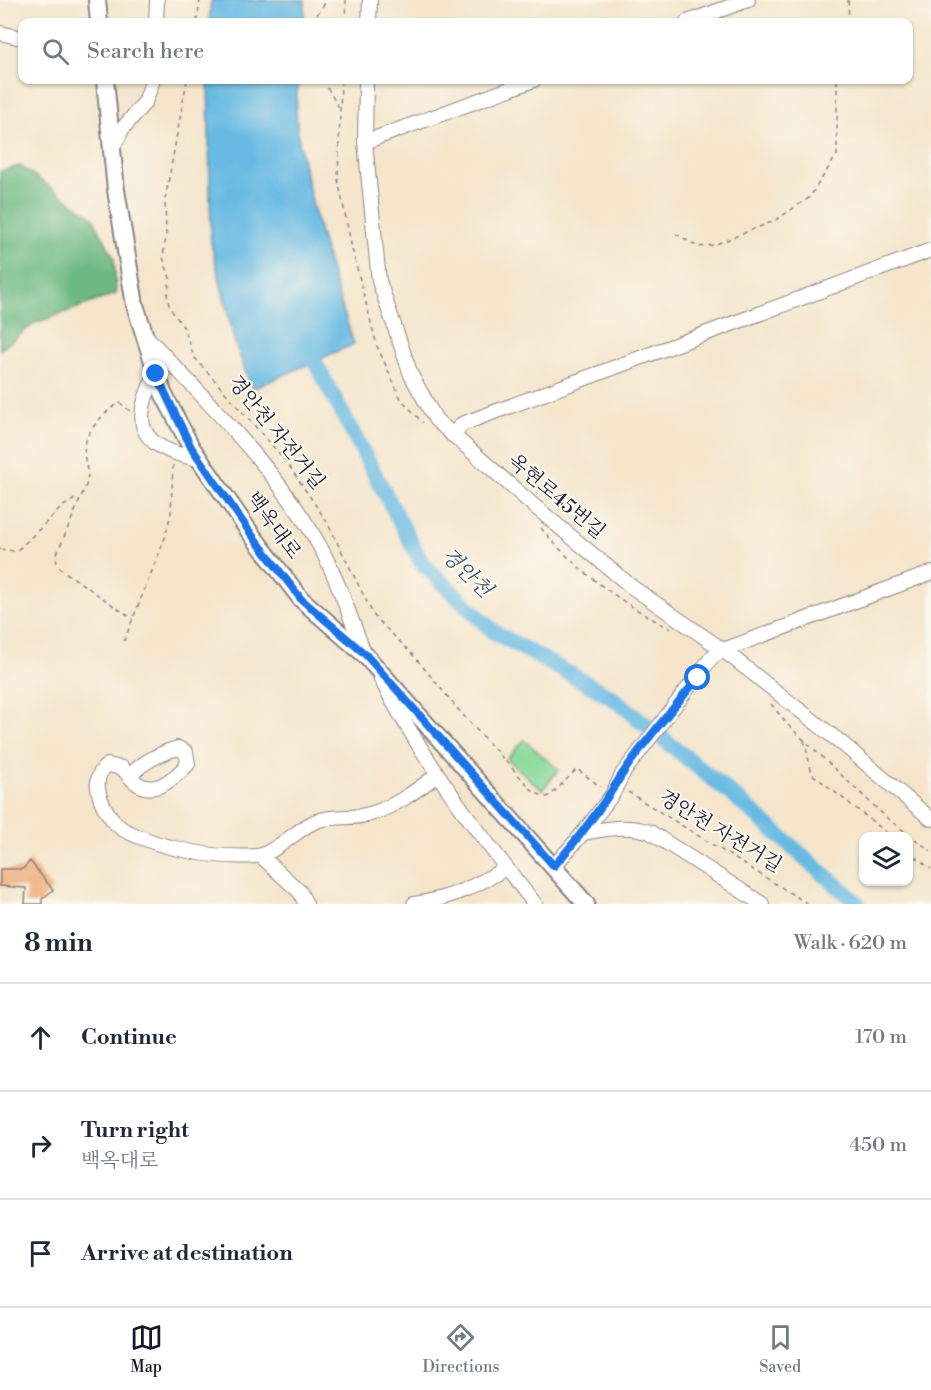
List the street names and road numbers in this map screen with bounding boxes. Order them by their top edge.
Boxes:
street label: 경안천 자전거길 [222,371,330,495]
street label: 옥현로45번길 [502,449,610,545]
street label: 백옥대로 [240,487,306,565]
street label: 경안천 자전거길 [654,785,786,879]

